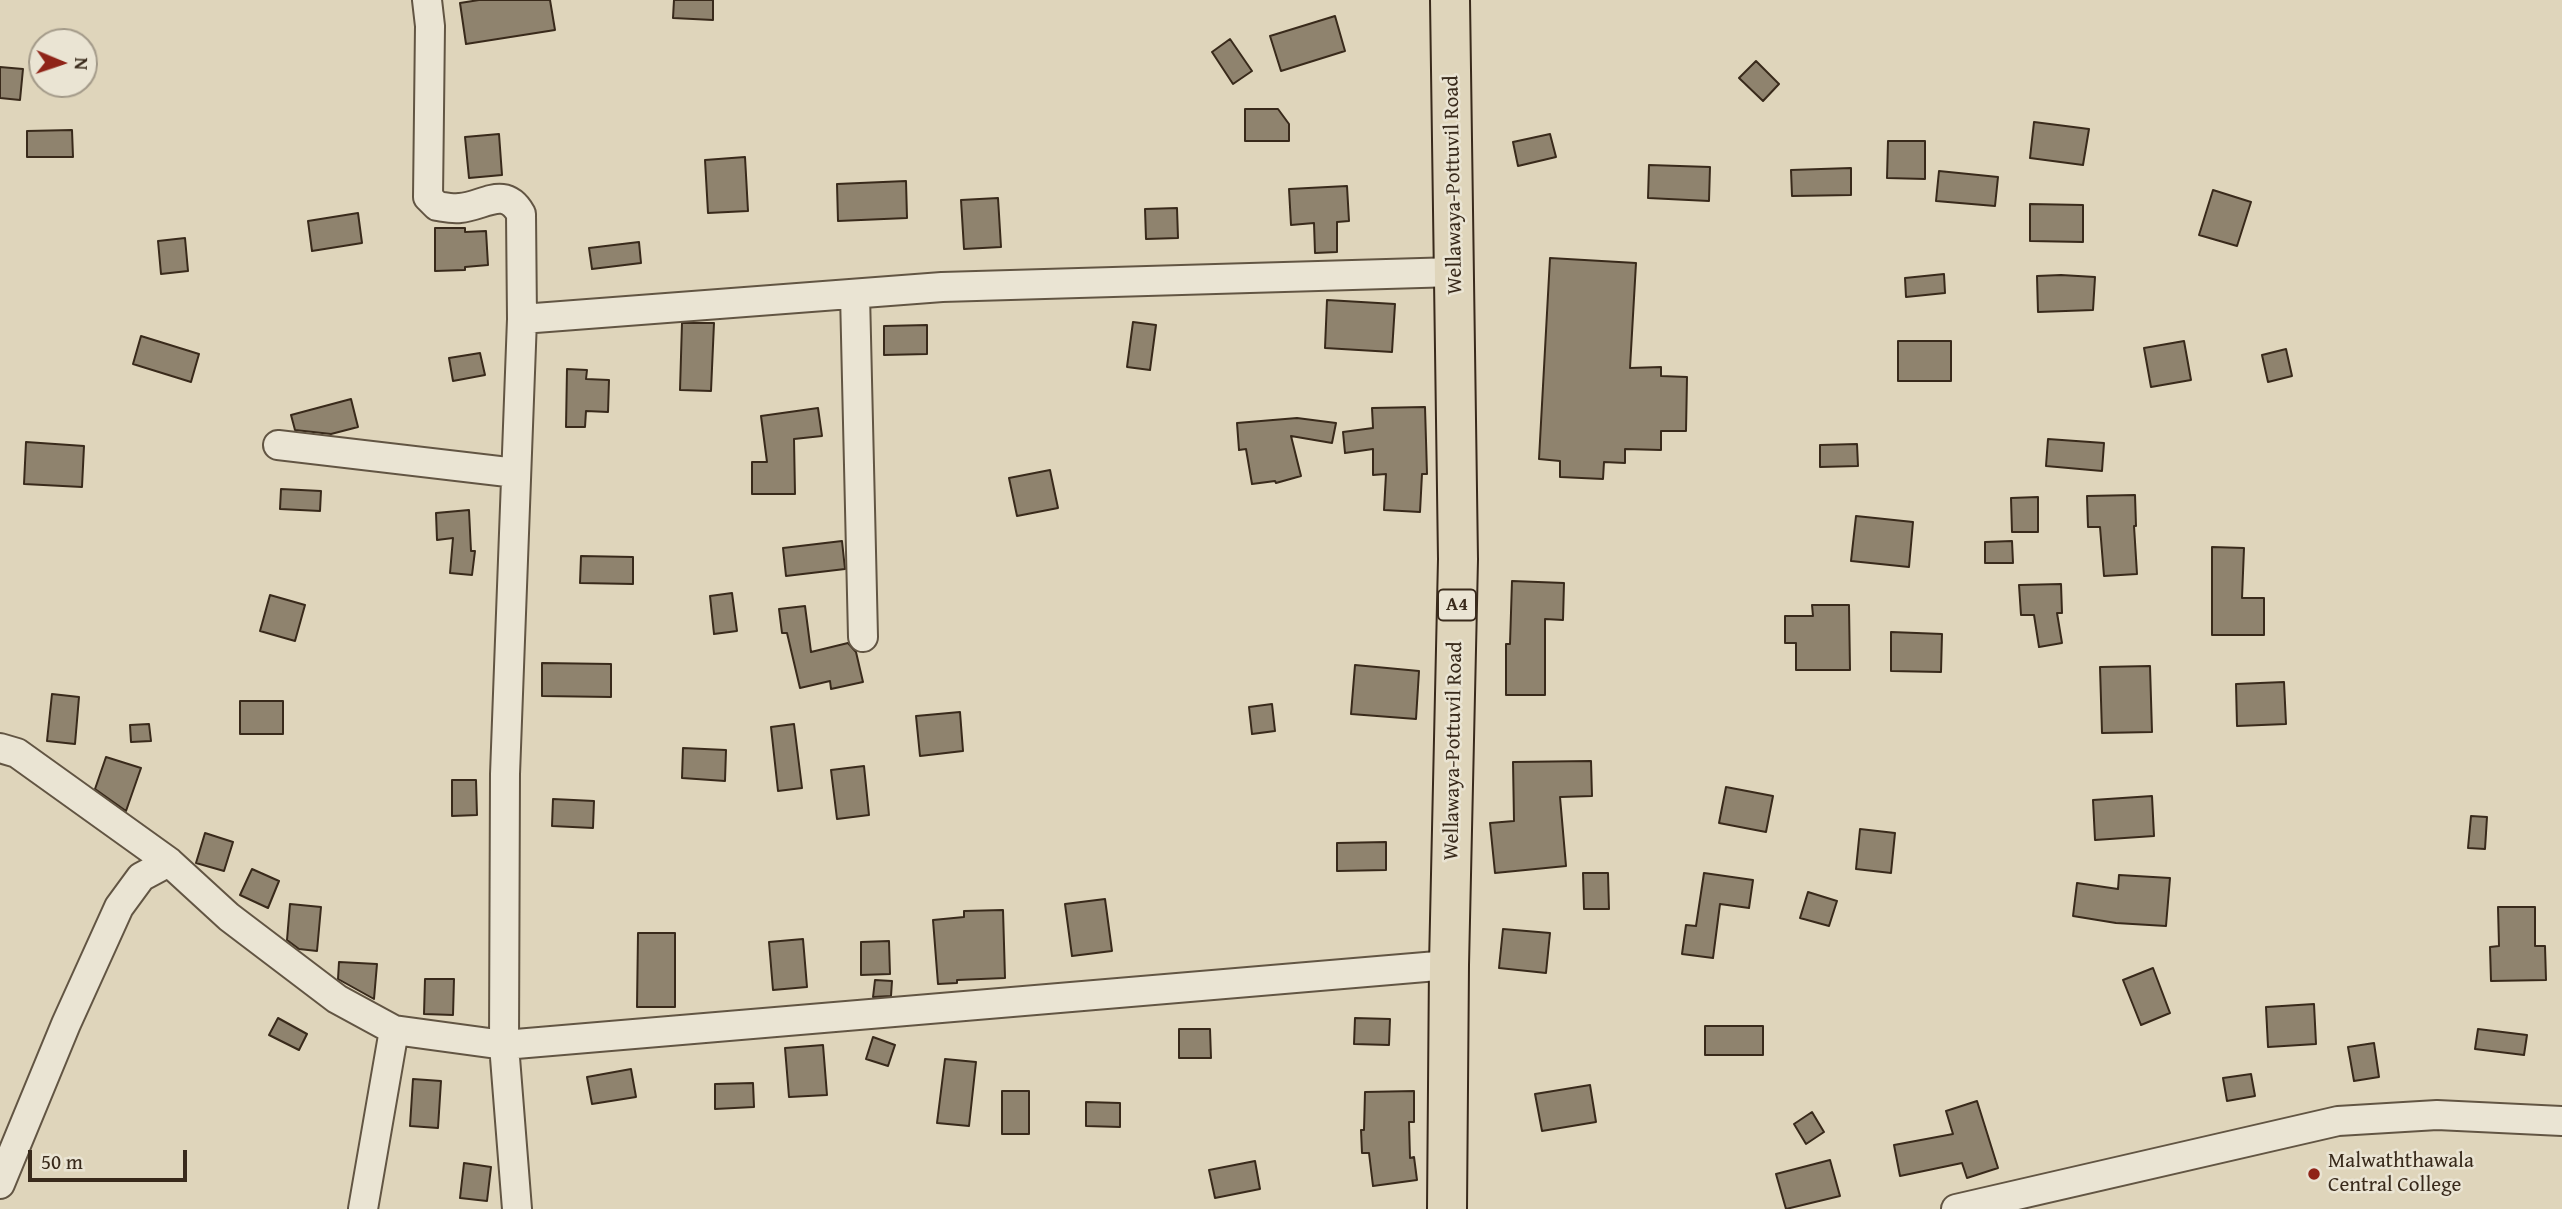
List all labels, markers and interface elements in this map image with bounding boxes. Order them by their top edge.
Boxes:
north arrow [28,28,98,98]
text: N [68,57,96,70]
street label: Wellawaya-Pottuvil Road [1439,75,1469,295]
road number: A4 [1438,590,1476,620]
street label: Wellawaya-Pottuvil Road [1439,641,1469,861]
scale bar [32,1136,191,1180]
text: 50 m [41,1146,83,1177]
place label: Malwaththawala Central College [2328,1149,2474,1199]
marker: Malwaththawala Central College [2306,1166,2322,1182]

